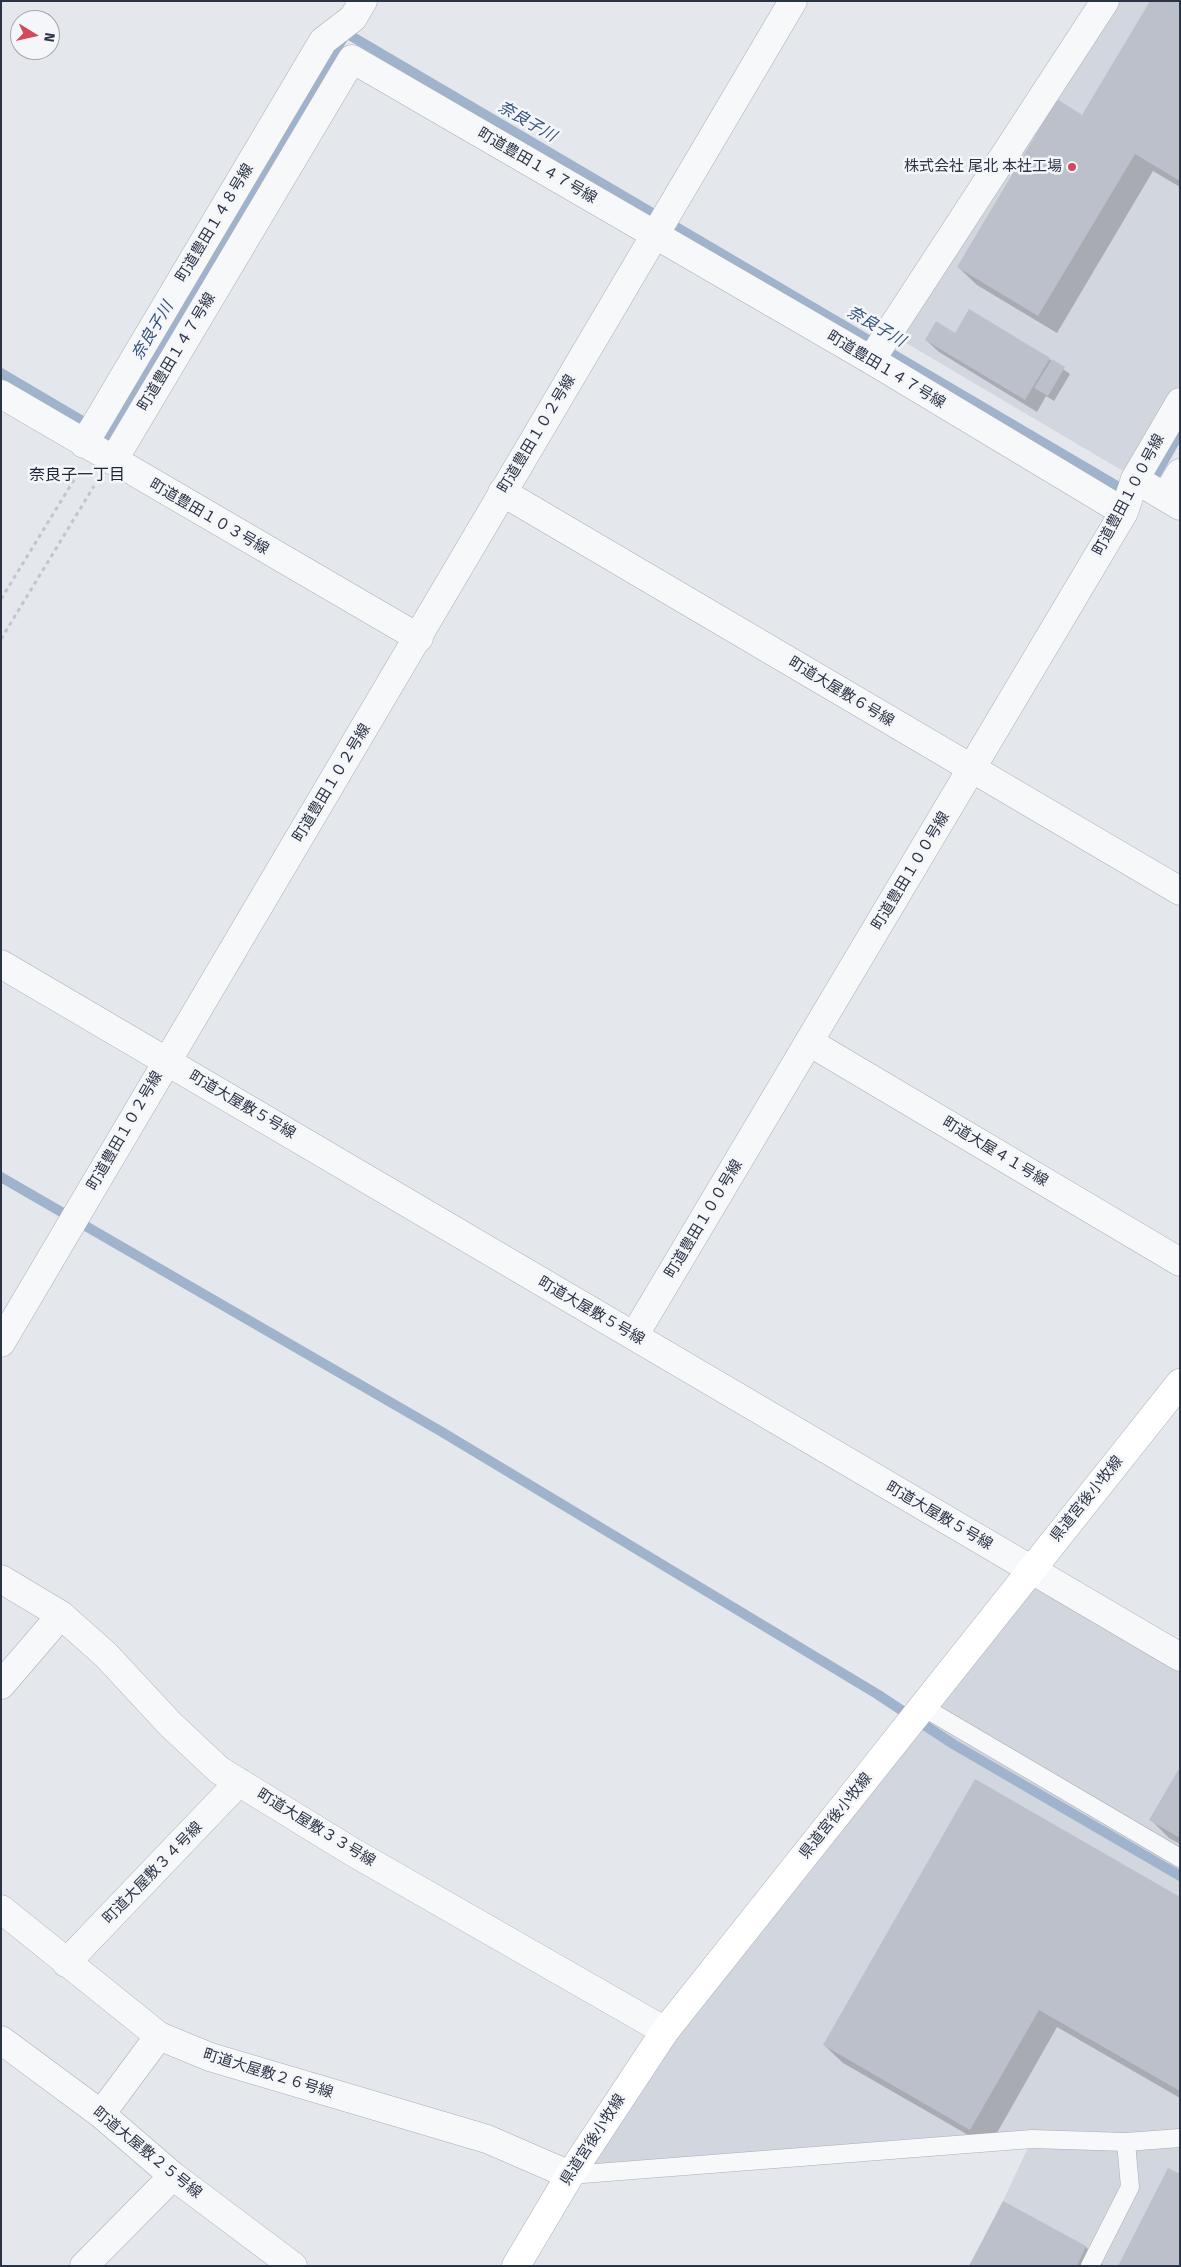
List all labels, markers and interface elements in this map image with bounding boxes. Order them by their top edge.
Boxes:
north arrow [10,10,60,60]
text: N [40,31,58,43]
water label: 奈良子川 [494,98,560,146]
street label: 町道豊田１４７号線 [474,124,600,208]
place label: 株式会社 尾北 本社工場 [904,158,1062,176]
street label: 町道豊田１４８号線 [173,161,257,285]
marker: 株式会社 尾北 本社工場 [1066,161,1078,173]
street label: 町道豊田１４７号線 [135,290,219,414]
water label: 奈良子川 [128,299,178,363]
water label: 奈良子川 [843,303,909,351]
street label: 町道豊田１４７号線 [824,328,948,412]
street label: 町道豊田１０２号線 [495,372,579,496]
street label: 町道豊田１００号線 [1089,431,1169,559]
district label: 奈良子一丁目 [29,466,125,486]
street label: 町道豊田１０３号線 [146,475,272,559]
street label: 町道大屋敷６号線 [785,653,897,731]
street label: 町道豊田１０２号線 [290,721,374,845]
street label: 町道豊田１００号線 [869,809,953,933]
street label: 町道大屋敷５号線 [186,1067,298,1143]
street label: 町道豊田１０２号線 [83,1068,167,1194]
street label: 町道大屋４１号線 [939,1113,1051,1191]
street label: 町道豊田１００号線 [662,1157,746,1281]
street label: 町道大屋敷５号線 [535,1273,647,1349]
street label: 県道宮後小牧線 [1047,1453,1127,1545]
street label: 町道大屋敷５号線 [883,1478,995,1554]
street label: 県道宮後小牧線 [796,1770,876,1862]
street label: 町道大屋敷３３号線 [254,1786,378,1870]
street label: 町道大屋敷３４号線 [100,1818,206,1928]
street label: 町道大屋敷２６号線 [201,2046,335,2102]
street label: 県道宮後小牧線 [557,2091,629,2189]
street label: 町道大屋敷２５号線 [89,2104,205,2202]

